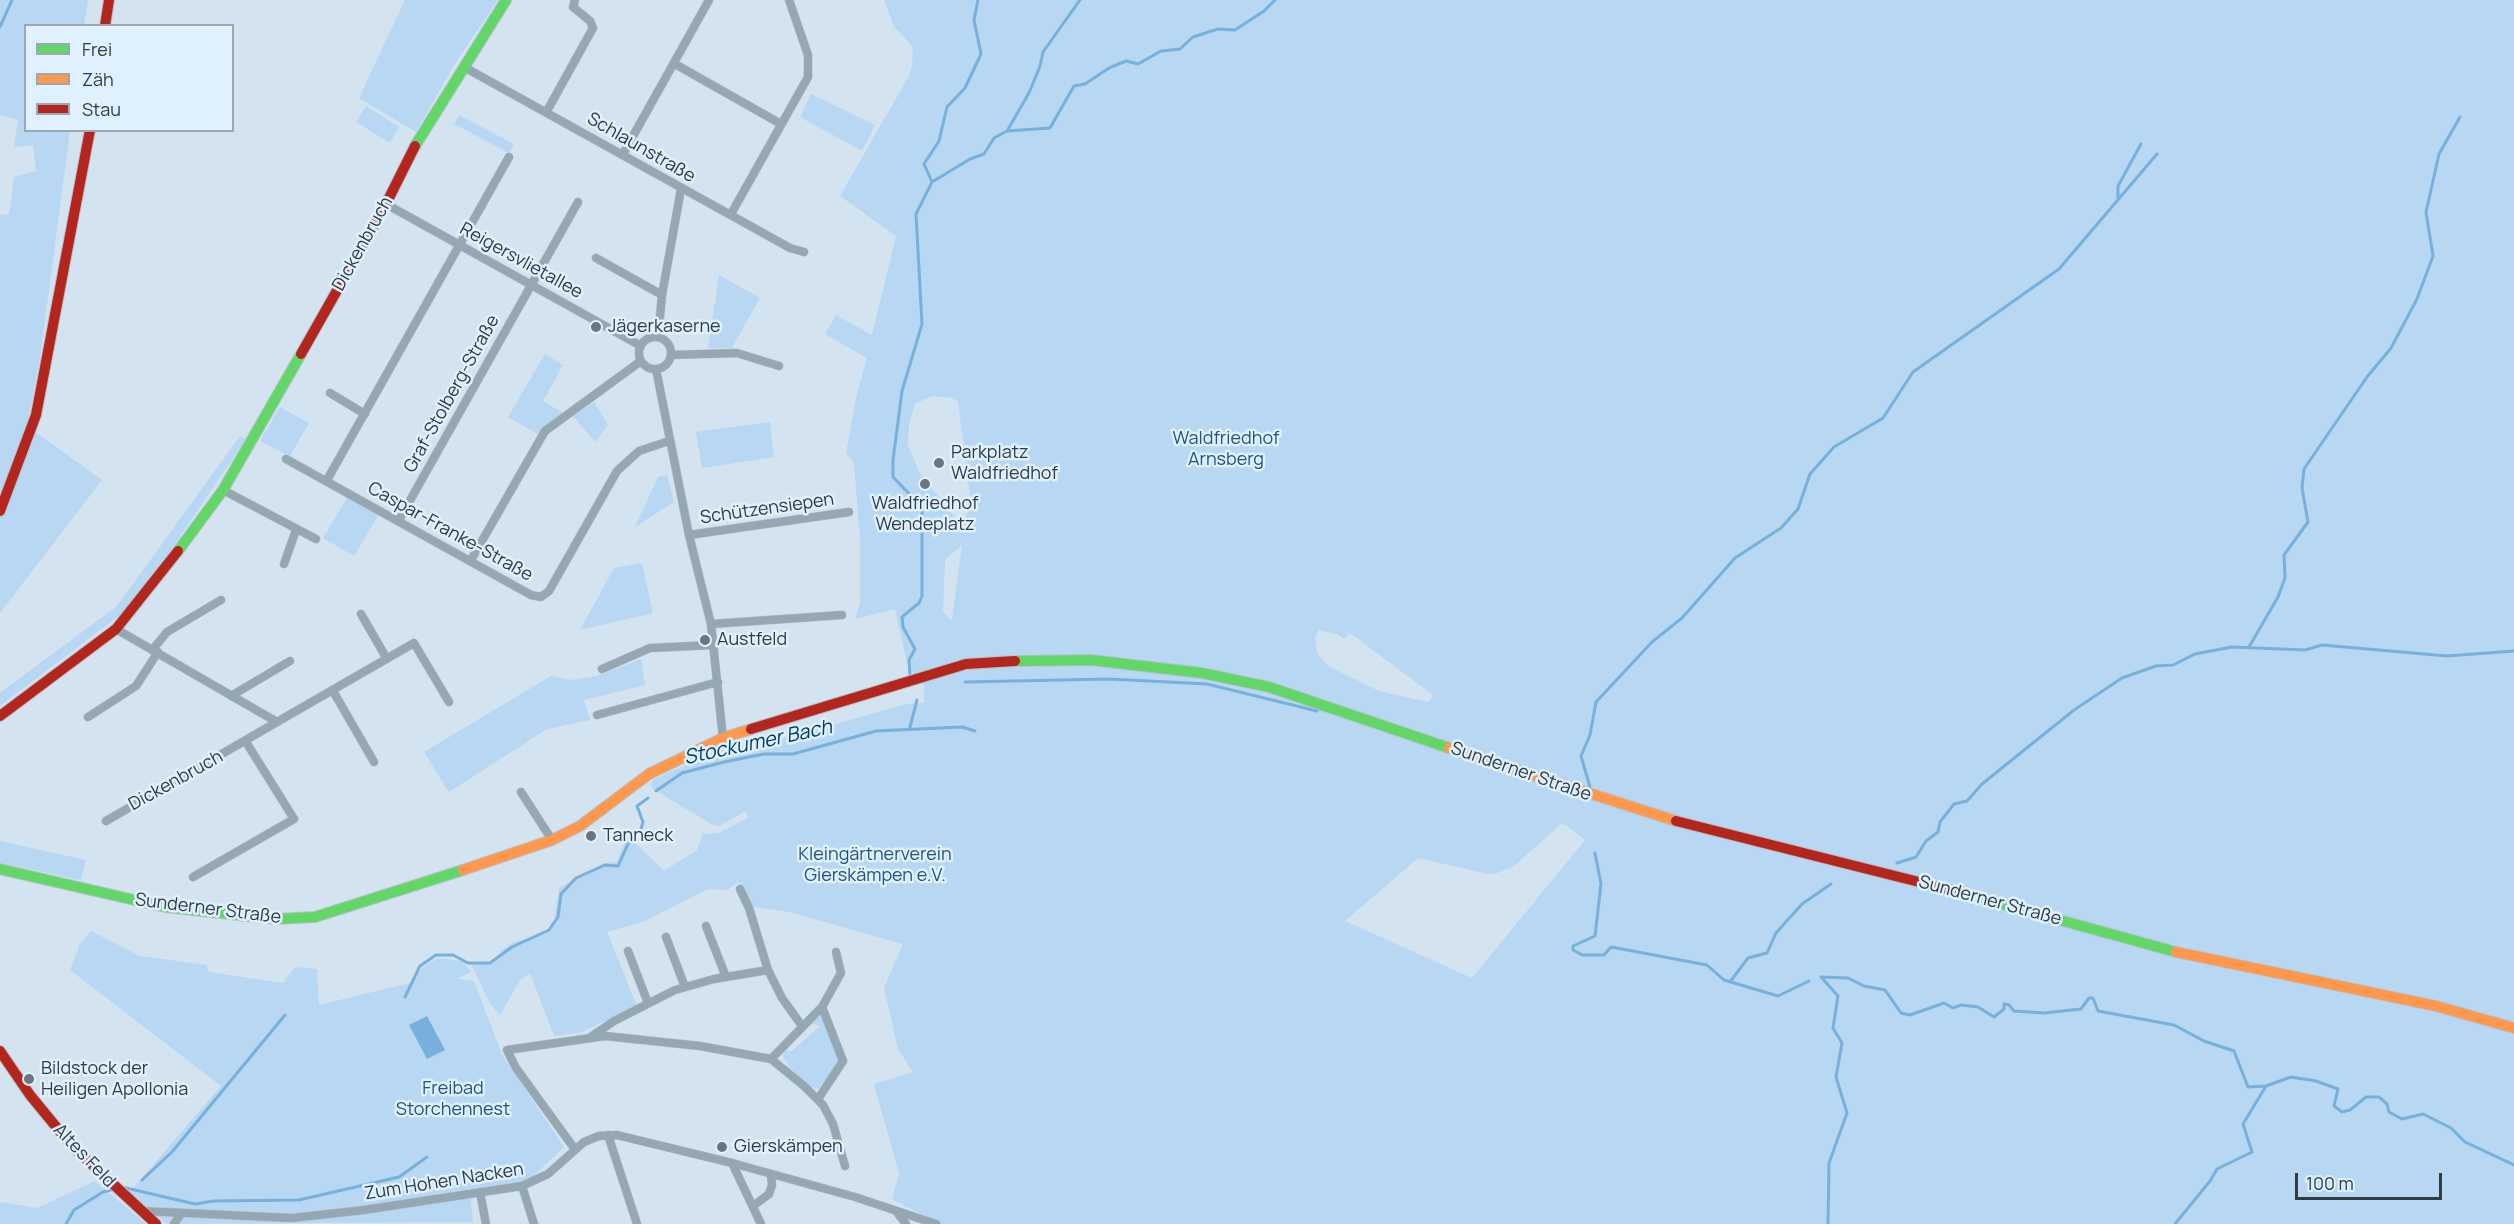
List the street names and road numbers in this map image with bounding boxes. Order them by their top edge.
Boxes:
street label: Schlaunstraße [583,108,699,188]
street label: Dickenbruch [328,193,398,295]
street label: Reigersvlietallee [456,218,586,304]
street label: Graf-Stolberg-Straße [400,311,504,477]
street label: Caspar-Franke-Straße [364,478,536,586]
street label: Schützensiepen [699,489,835,529]
street label: Sunderner Straße [1448,738,1594,806]
street label: Dickenbruch [125,746,227,816]
street label: Sunderner Straße [1916,872,2064,930]
street label: Sunderner Straße [134,889,282,929]
street label: Altes Feld [48,1120,120,1192]
street label: Zum Hohen Nacken [363,1159,525,1205]

